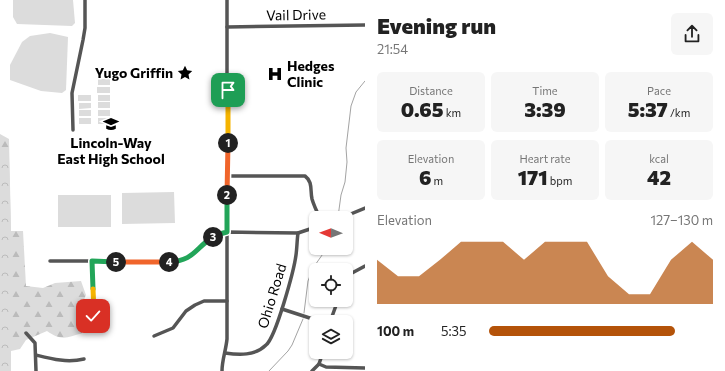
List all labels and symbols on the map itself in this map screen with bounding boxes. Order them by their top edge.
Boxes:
street label: Vail Drive [266,5,326,24]
place label: Hedges Clinic [287,57,335,90]
place label: Yugo Griffin [95,64,173,81]
place icon: Yugo Griffin [176,64,194,82]
hospital icon: Hedges Clinic [266,65,284,83]
pin [211,73,245,107]
school or university icon: Lincoln-Way East High School [102,115,120,133]
pin: 1 [218,133,238,153]
place label: Lincoln-Way East High School [57,134,165,167]
pin: 2 [217,185,237,205]
north arrow [309,211,353,255]
pin: 3 [203,227,223,247]
pin: 5 [106,252,126,272]
pin: 4 [159,252,179,272]
street label: Ohio Road [254,261,289,330]
pin [76,299,110,333]

